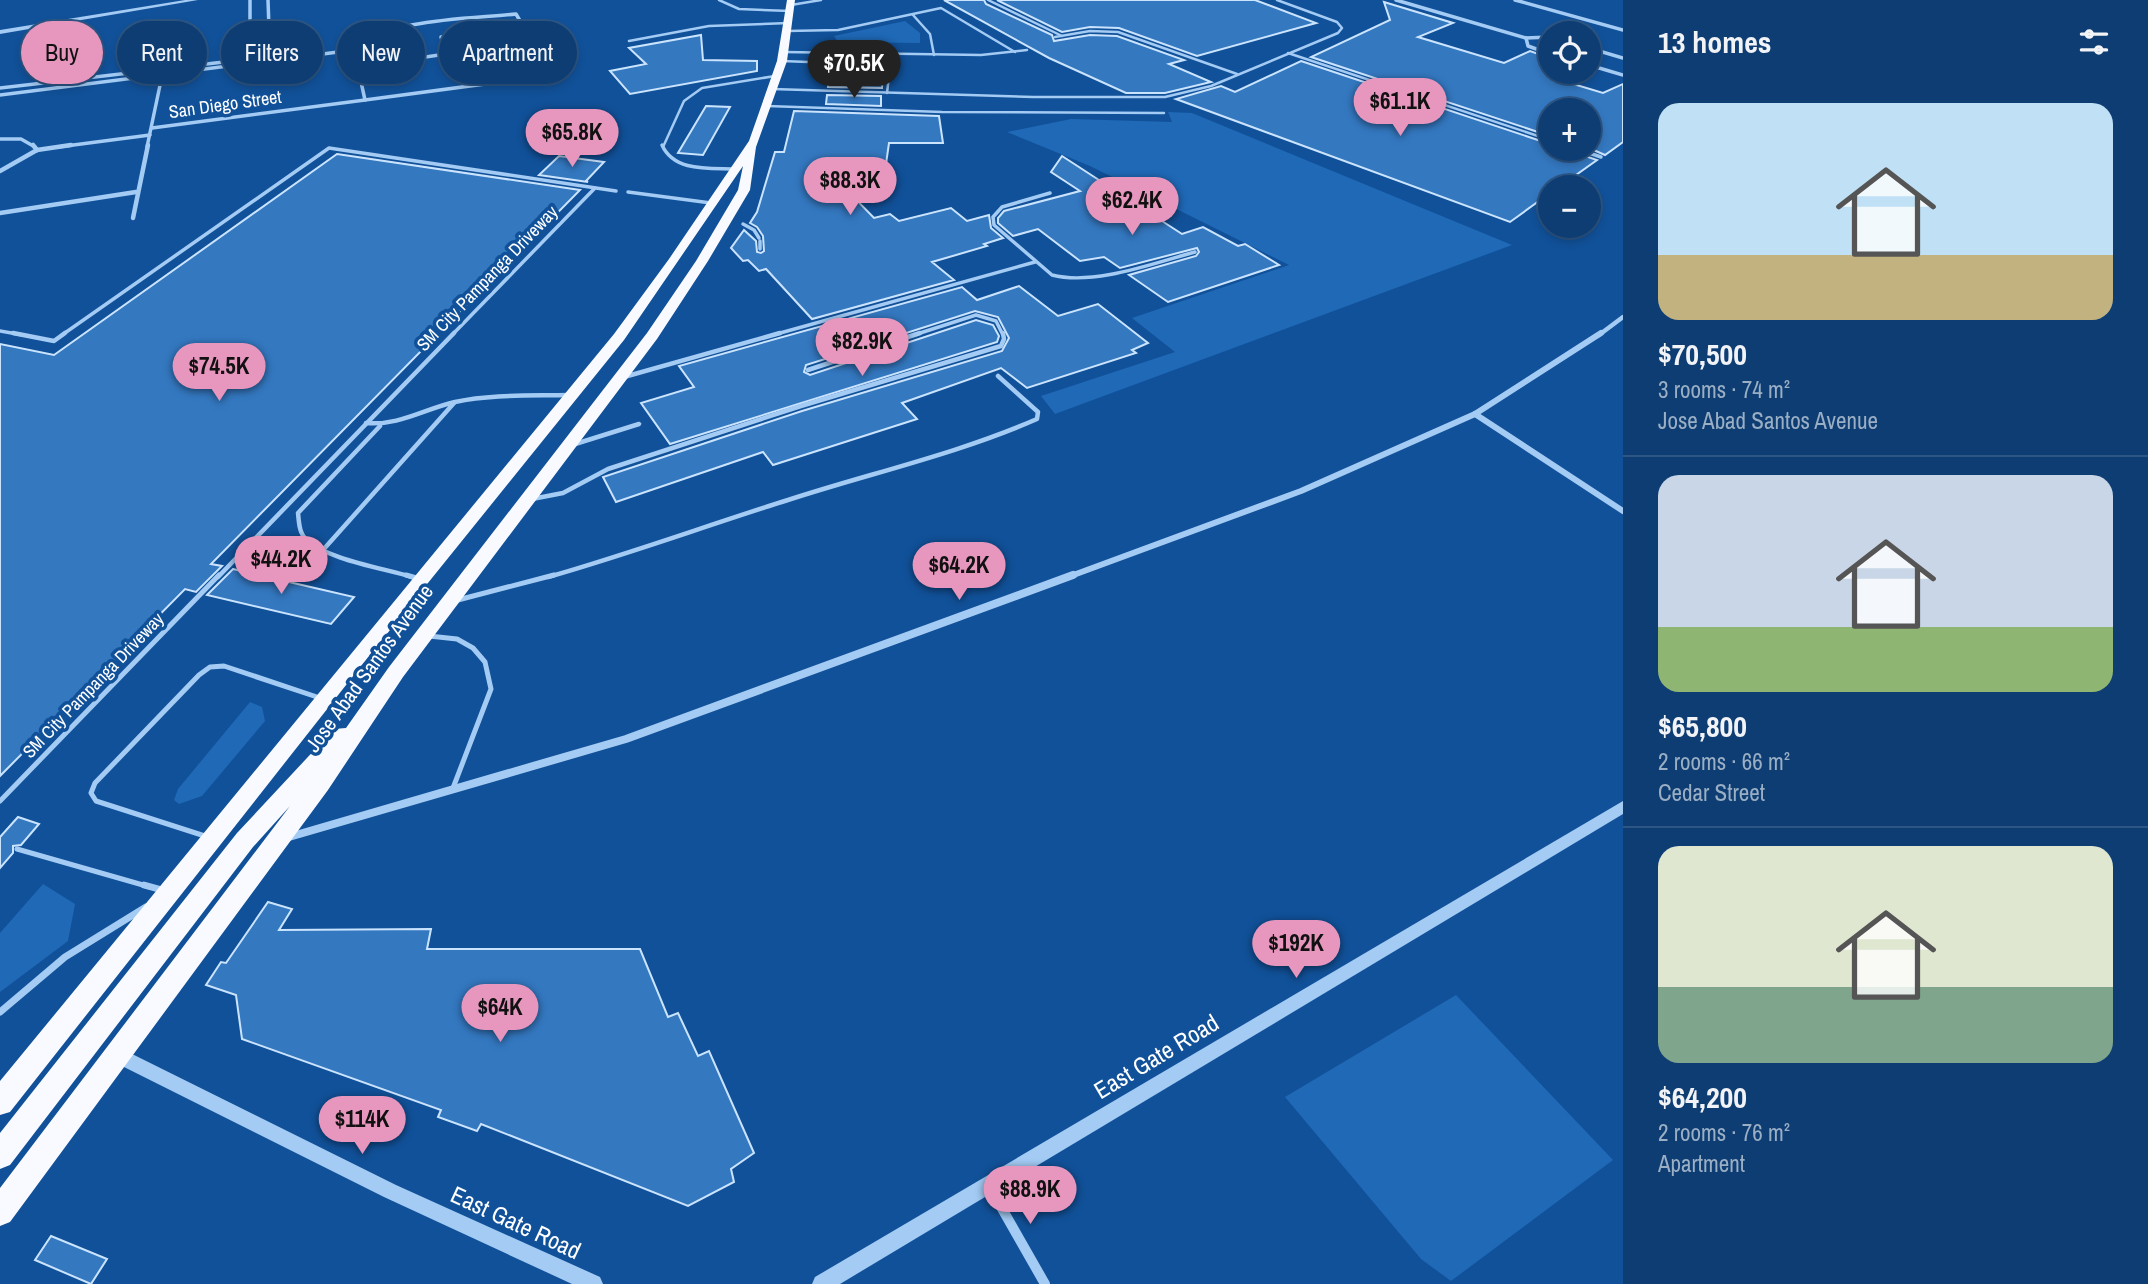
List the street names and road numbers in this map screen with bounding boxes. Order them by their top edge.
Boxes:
street label: San Diego Street [167,84,283,124]
street label: SM City Pampanga Driveway [411,199,564,356]
street label: Jose Abad Santos Avenue [298,578,440,758]
street label: SM City Pampanga Driveway [17,606,170,763]
street label: East Gate Road [1088,1006,1224,1106]
street label: East Gate Road [446,1178,586,1266]

